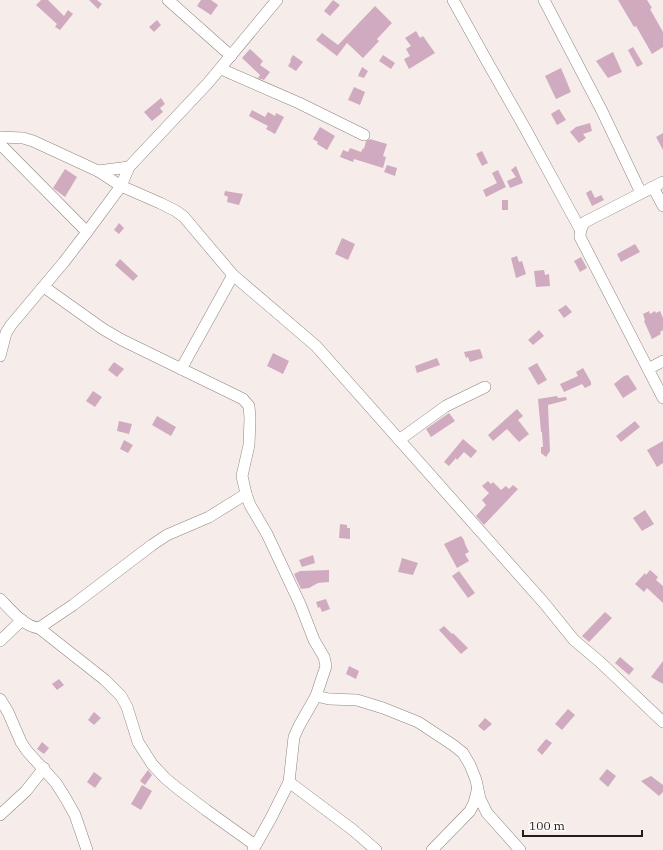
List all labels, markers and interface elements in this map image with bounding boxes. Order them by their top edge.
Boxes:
scale bar [523,812,642,838]
text: 100 m [529,818,565,833]

